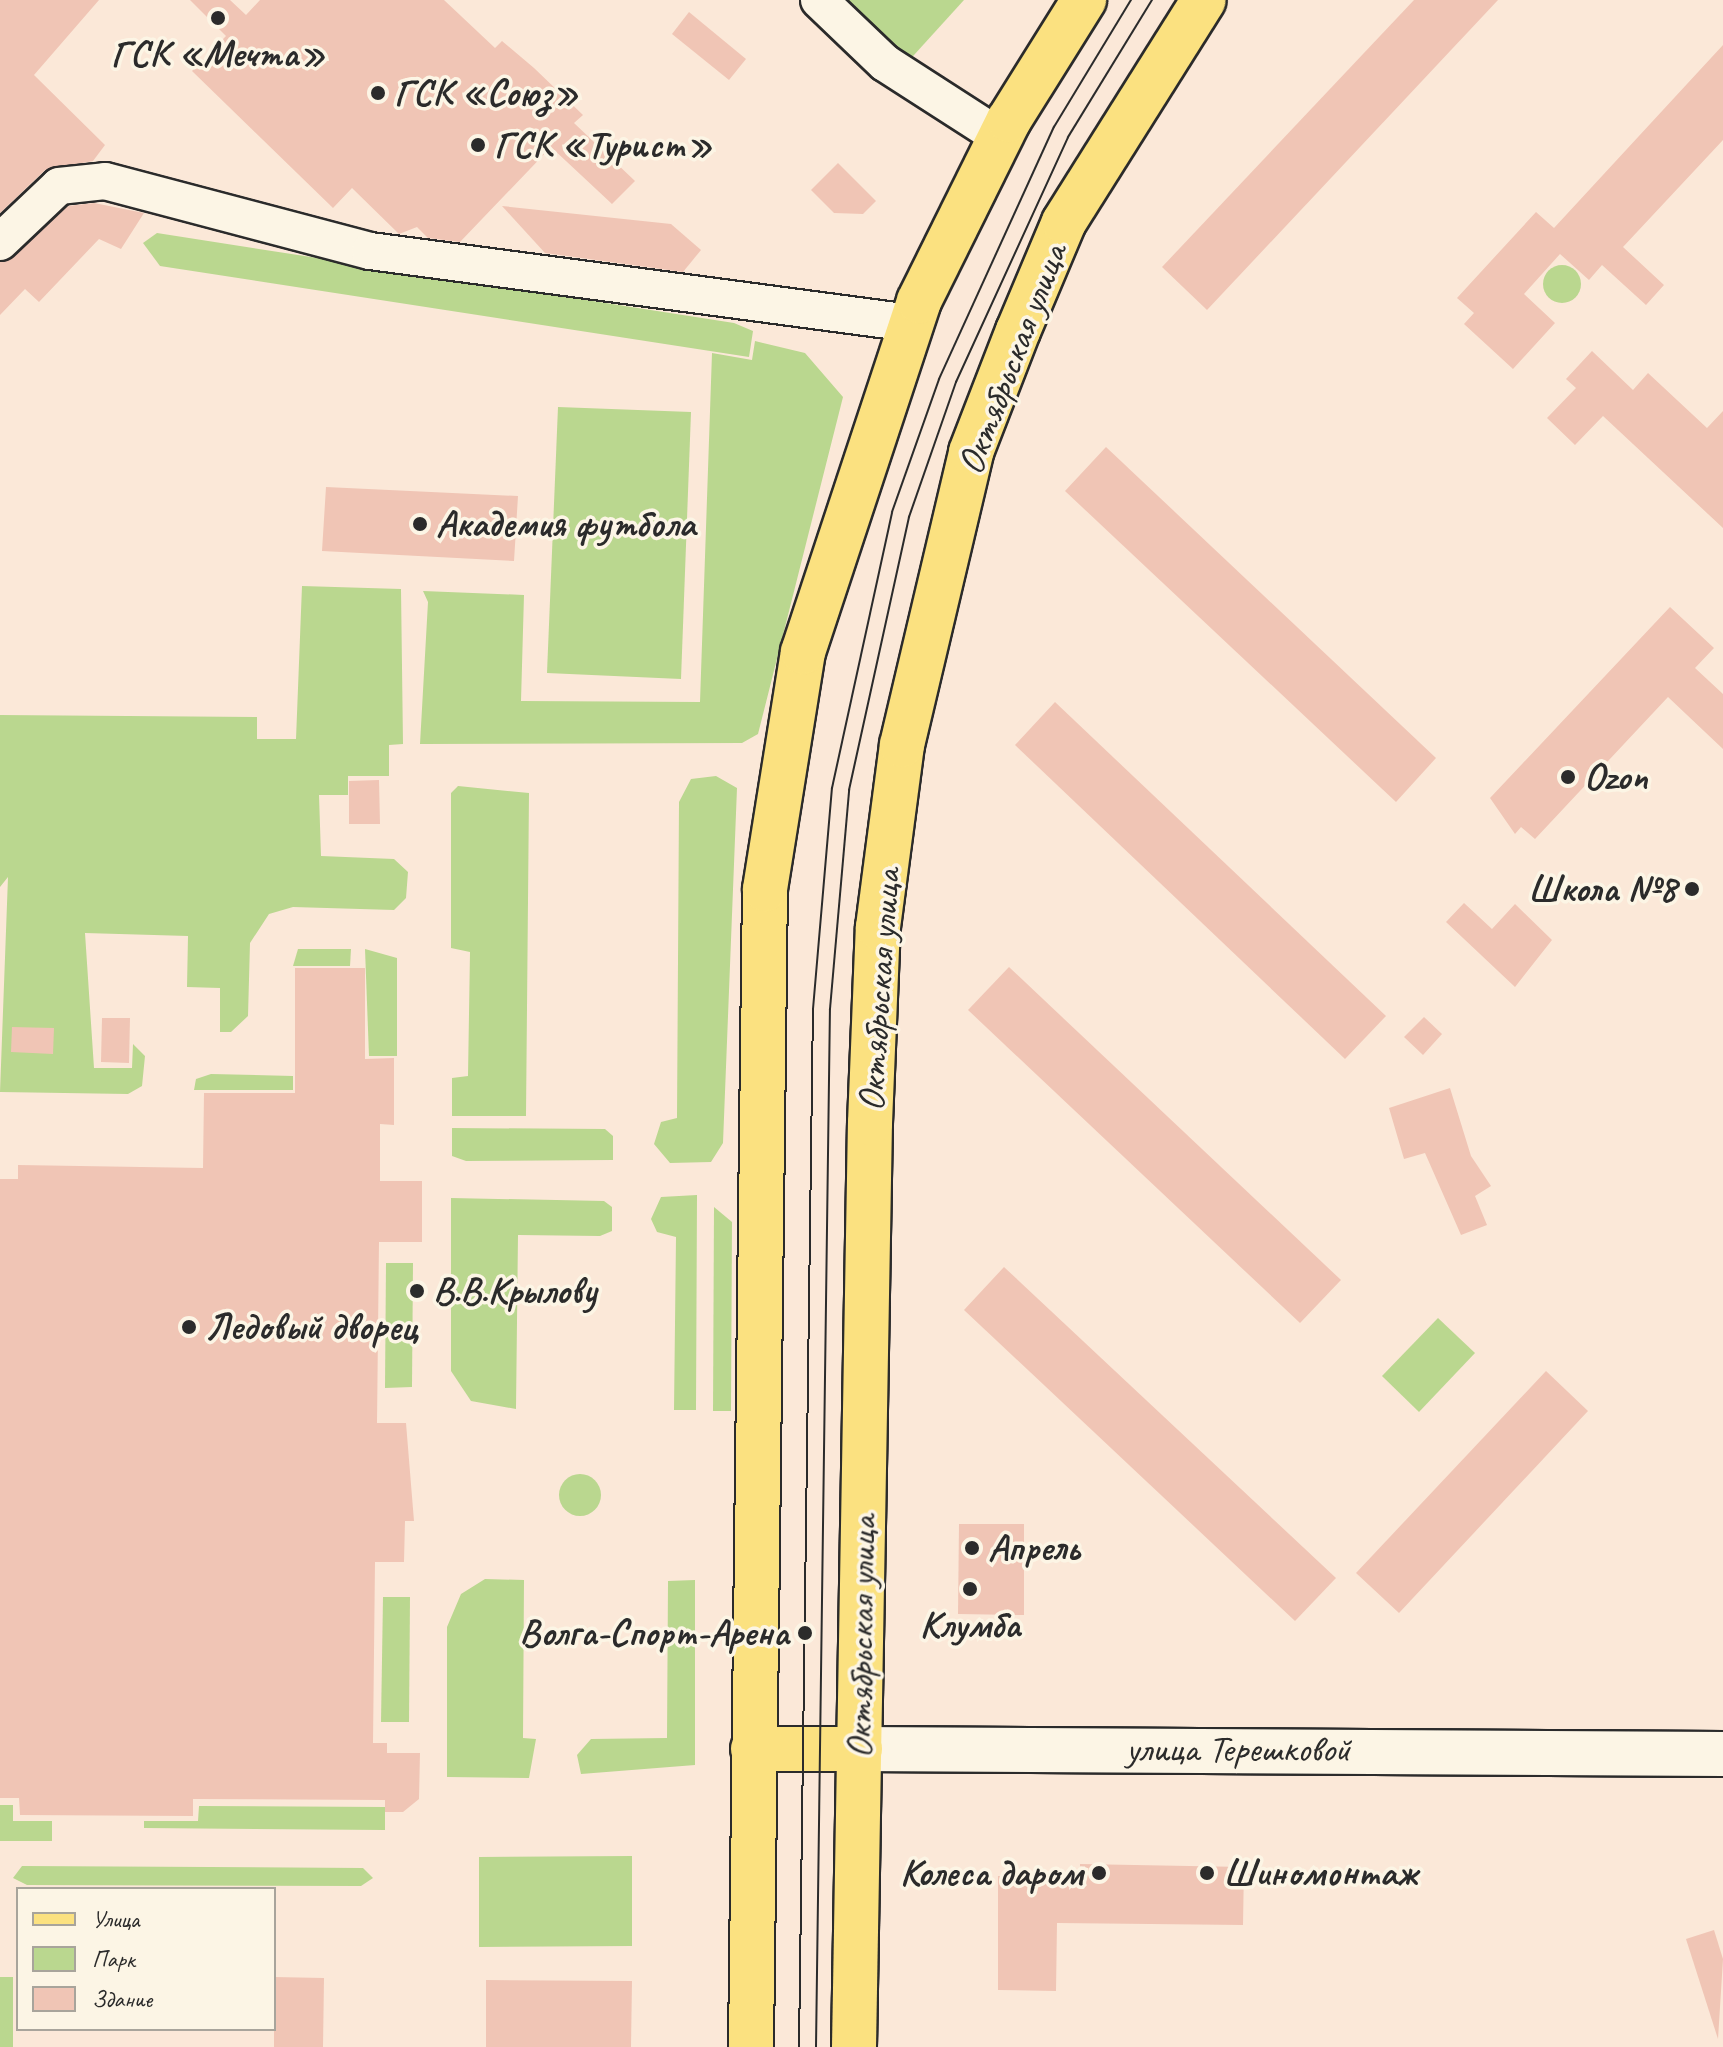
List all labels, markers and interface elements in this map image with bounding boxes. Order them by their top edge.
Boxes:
marker: ГСК «Мечта» [209,9,227,27]
place label: ГСК «Мечта» [111,31,325,77]
place label: ГСК «Союз» [394,70,578,116]
marker: ГСК «Союз» [369,84,387,102]
place label: ГСК «Турист» [494,122,712,168]
marker: ГСК «Турист» [469,136,487,154]
street label: Октябрьская улица [947,237,1077,481]
place label: Академия футбола [436,501,692,547]
marker: Академия футбола [411,515,429,533]
place label: Ozon [1584,754,1647,800]
marker: Ozon [1559,768,1577,786]
place label: Школа №8 [1528,866,1676,912]
street label: Октябрьская улица [848,867,910,1113]
marker: Школа №8 [1683,880,1701,898]
place label: В.В.Крылову [433,1268,597,1314]
marker: В.В.Крылову [408,1282,426,1300]
place label: Ледовый дворец [205,1304,418,1350]
marker: Ледовый дворец [180,1318,198,1336]
street label: Октябрьская улица [836,1515,886,1759]
place label: Апрель [988,1525,1079,1571]
marker: Апрель [963,1539,981,1557]
marker: Клумба [961,1580,979,1598]
place label: Клумба [920,1602,1020,1648]
place label: Волга-Спорт-Арена [519,1610,789,1656]
marker: Волга-Спорт-Арена [796,1624,814,1642]
street label: улица Терешковой [1127,1726,1349,1772]
place label: Колеса даром [900,1850,1083,1896]
place label: Шиномонтаж [1223,1850,1417,1896]
marker: Колеса даром [1090,1864,1108,1882]
marker: Шиномонтаж [1198,1864,1216,1882]
legend [16,1887,276,2031]
text: Улица [92,1904,140,1934]
text: Парк [92,1944,135,1974]
text: Здание [92,1984,152,2014]

